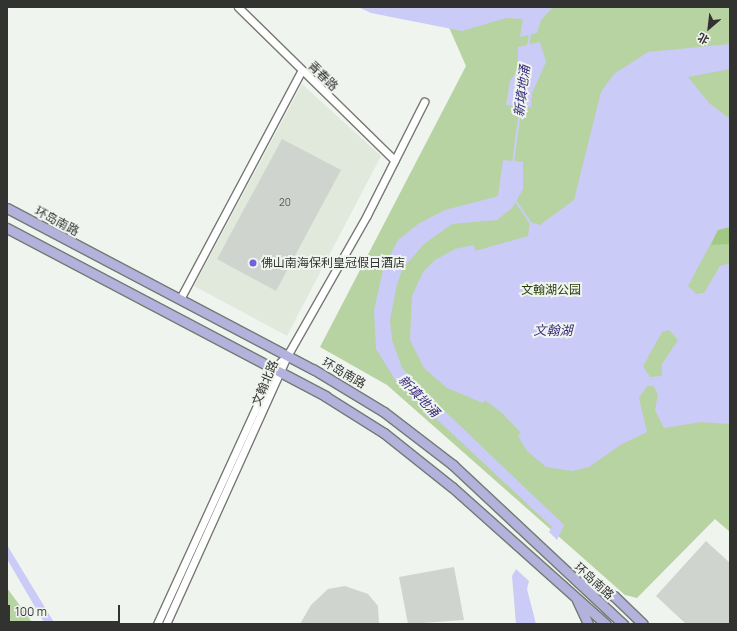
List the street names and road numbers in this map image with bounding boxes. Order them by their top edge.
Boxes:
street label: 青春路 [305,58,341,94]
street label: 环岛南路 [32,203,82,239]
street label: 环岛南路 [320,355,368,391]
street label: 文翰北路 [249,358,281,408]
street label: 环岛南路 [571,560,617,602]

